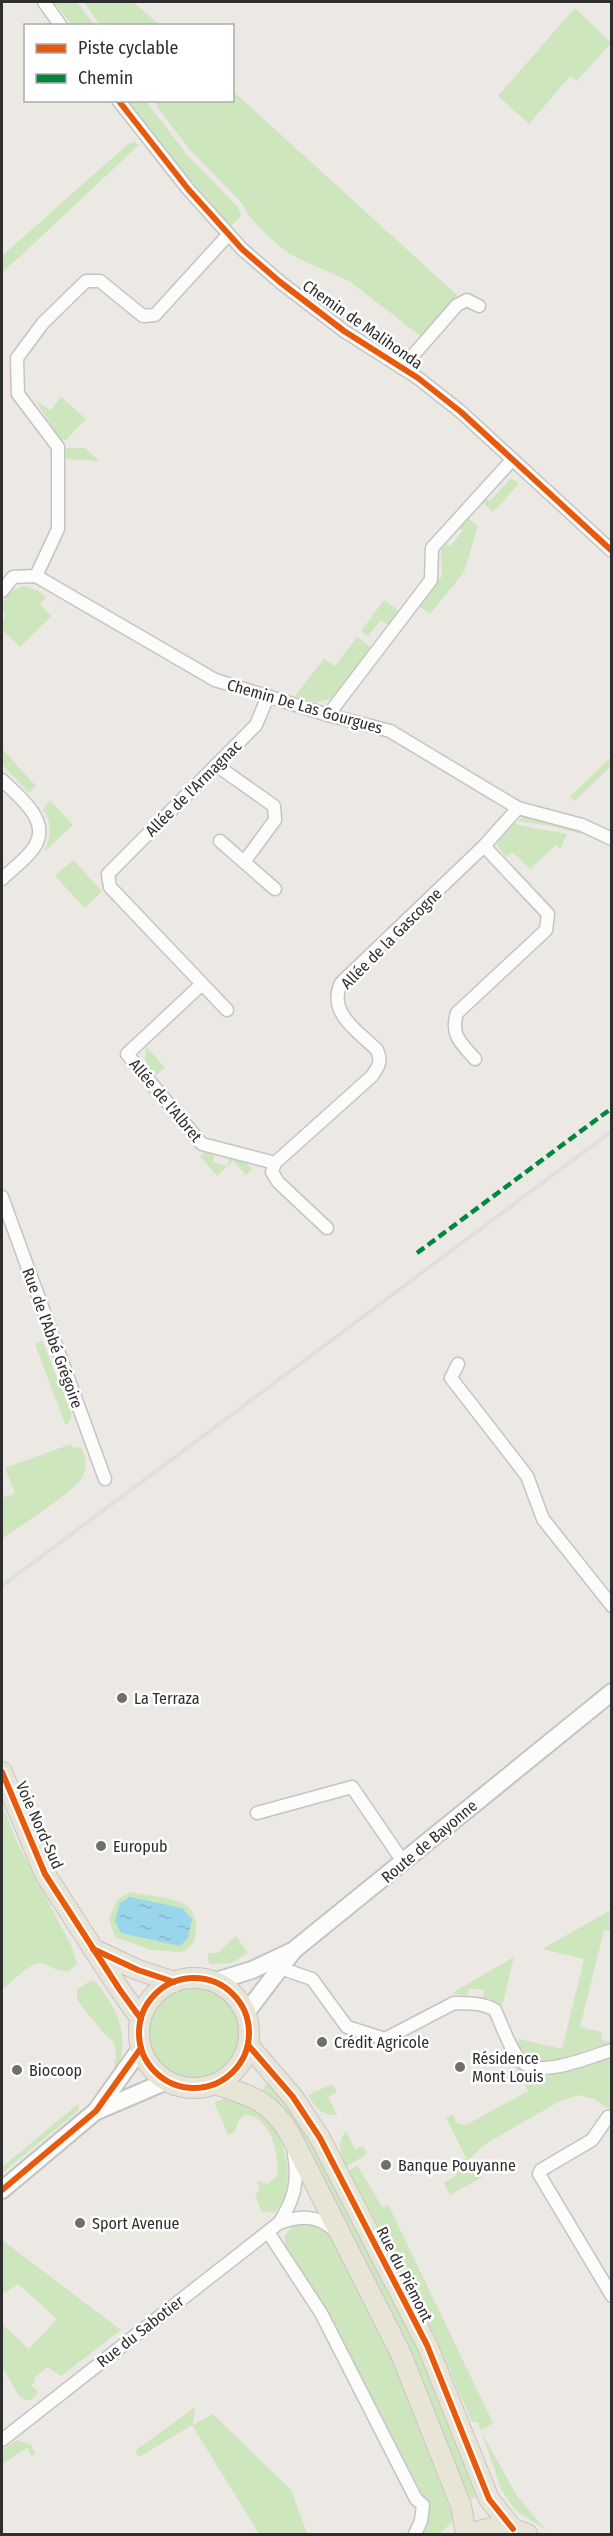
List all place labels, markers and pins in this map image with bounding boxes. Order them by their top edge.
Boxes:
place label: La Terraza [134,1689,200,1708]
marker: La Terraza [115,1691,129,1705]
place label: Europub [113,1837,168,1856]
marker: Europub [94,1839,108,1853]
place label: Crédit Agricole [334,2033,429,2052]
marker: Crédit Agricole [315,2035,329,2049]
place label: Résidence Mont Louis [472,2049,544,2086]
marker: Résidence Mont Louis [453,2060,467,2074]
place label: Biocoop [29,2061,82,2080]
marker: Biocoop [10,2063,24,2077]
place label: Banque Pouyanne [398,2156,516,2175]
marker: Banque Pouyanne [379,2158,393,2172]
place label: Sport Avenue [92,2214,180,2233]
marker: Sport Avenue [73,2216,87,2230]

